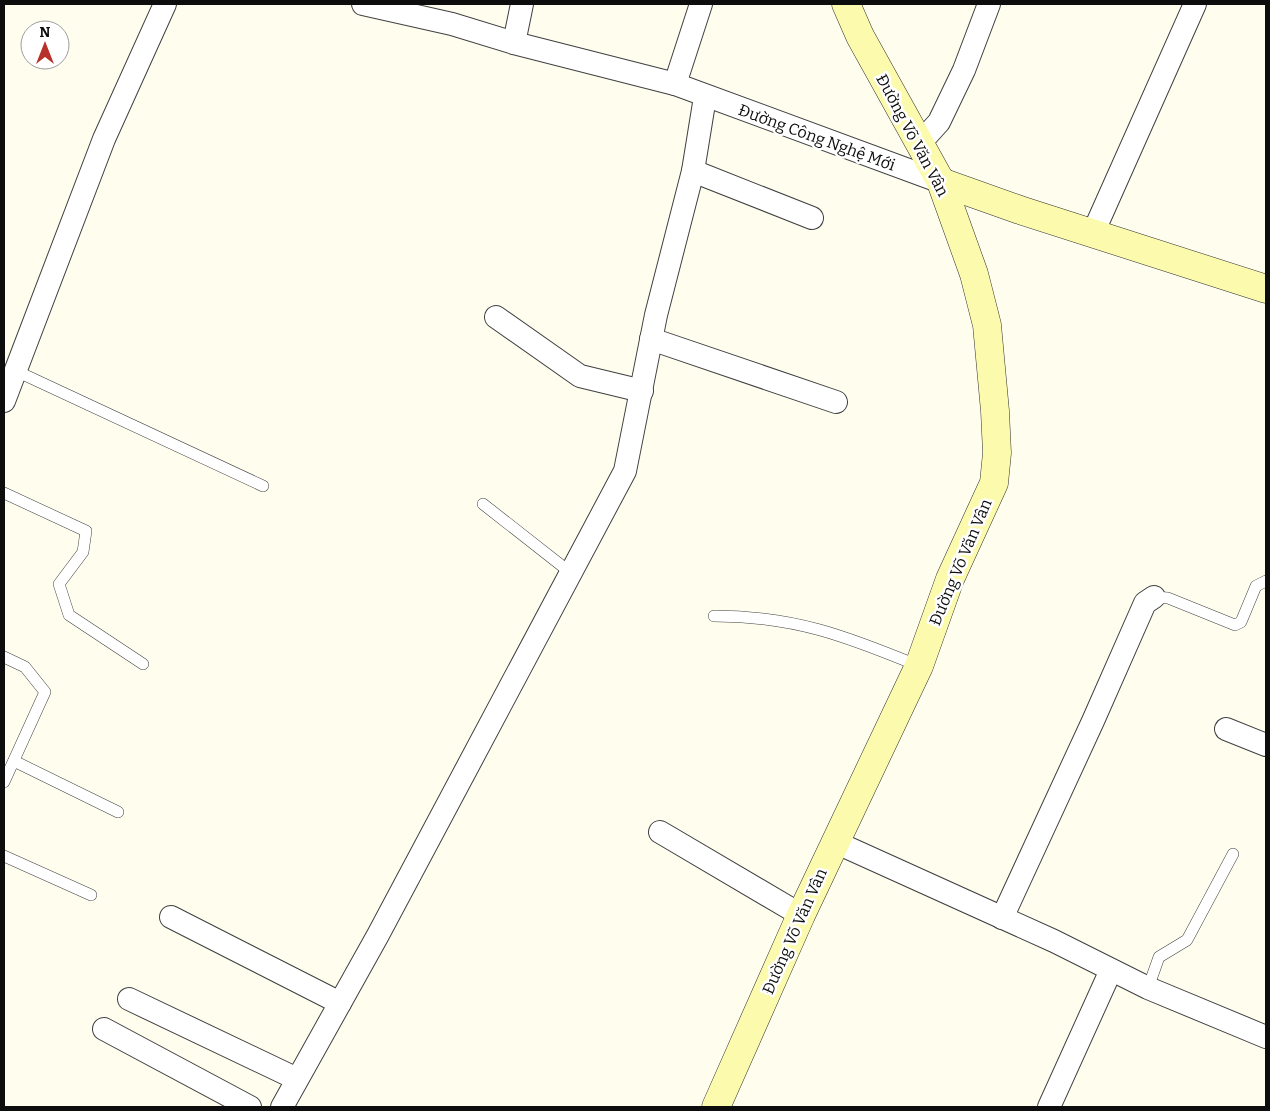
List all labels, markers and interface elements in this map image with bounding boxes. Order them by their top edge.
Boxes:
north arrow [20,20,70,70]
text: N [40,24,51,41]
street label: Đường Võ Văn Vân [872,71,953,200]
street label: Đường Công Nghệ Mới [736,100,898,175]
street label: Đường Võ Văn Vân [925,496,996,628]
street label: Đường Võ Văn Vân [758,865,831,997]

